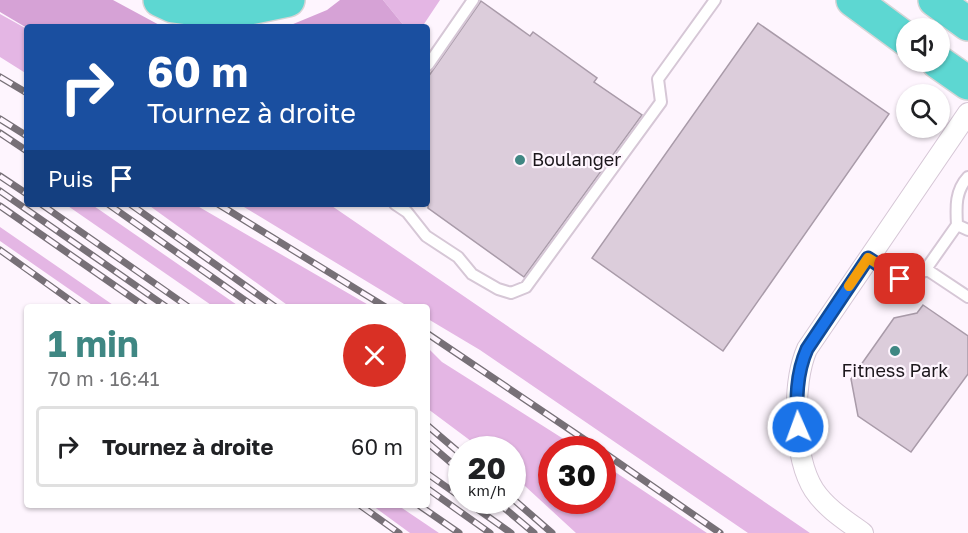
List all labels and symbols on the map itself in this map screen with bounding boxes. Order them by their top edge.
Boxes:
place label: Boulanger [532,148,621,170]
marker: Boulanger [513,153,527,167]
pin [874,253,925,304]
marker: Fitness Park [888,344,902,358]
place label: Fitness Park [842,359,948,381]
position arrow [766,395,830,459]
speed limit sign: 30 [538,436,616,514]

